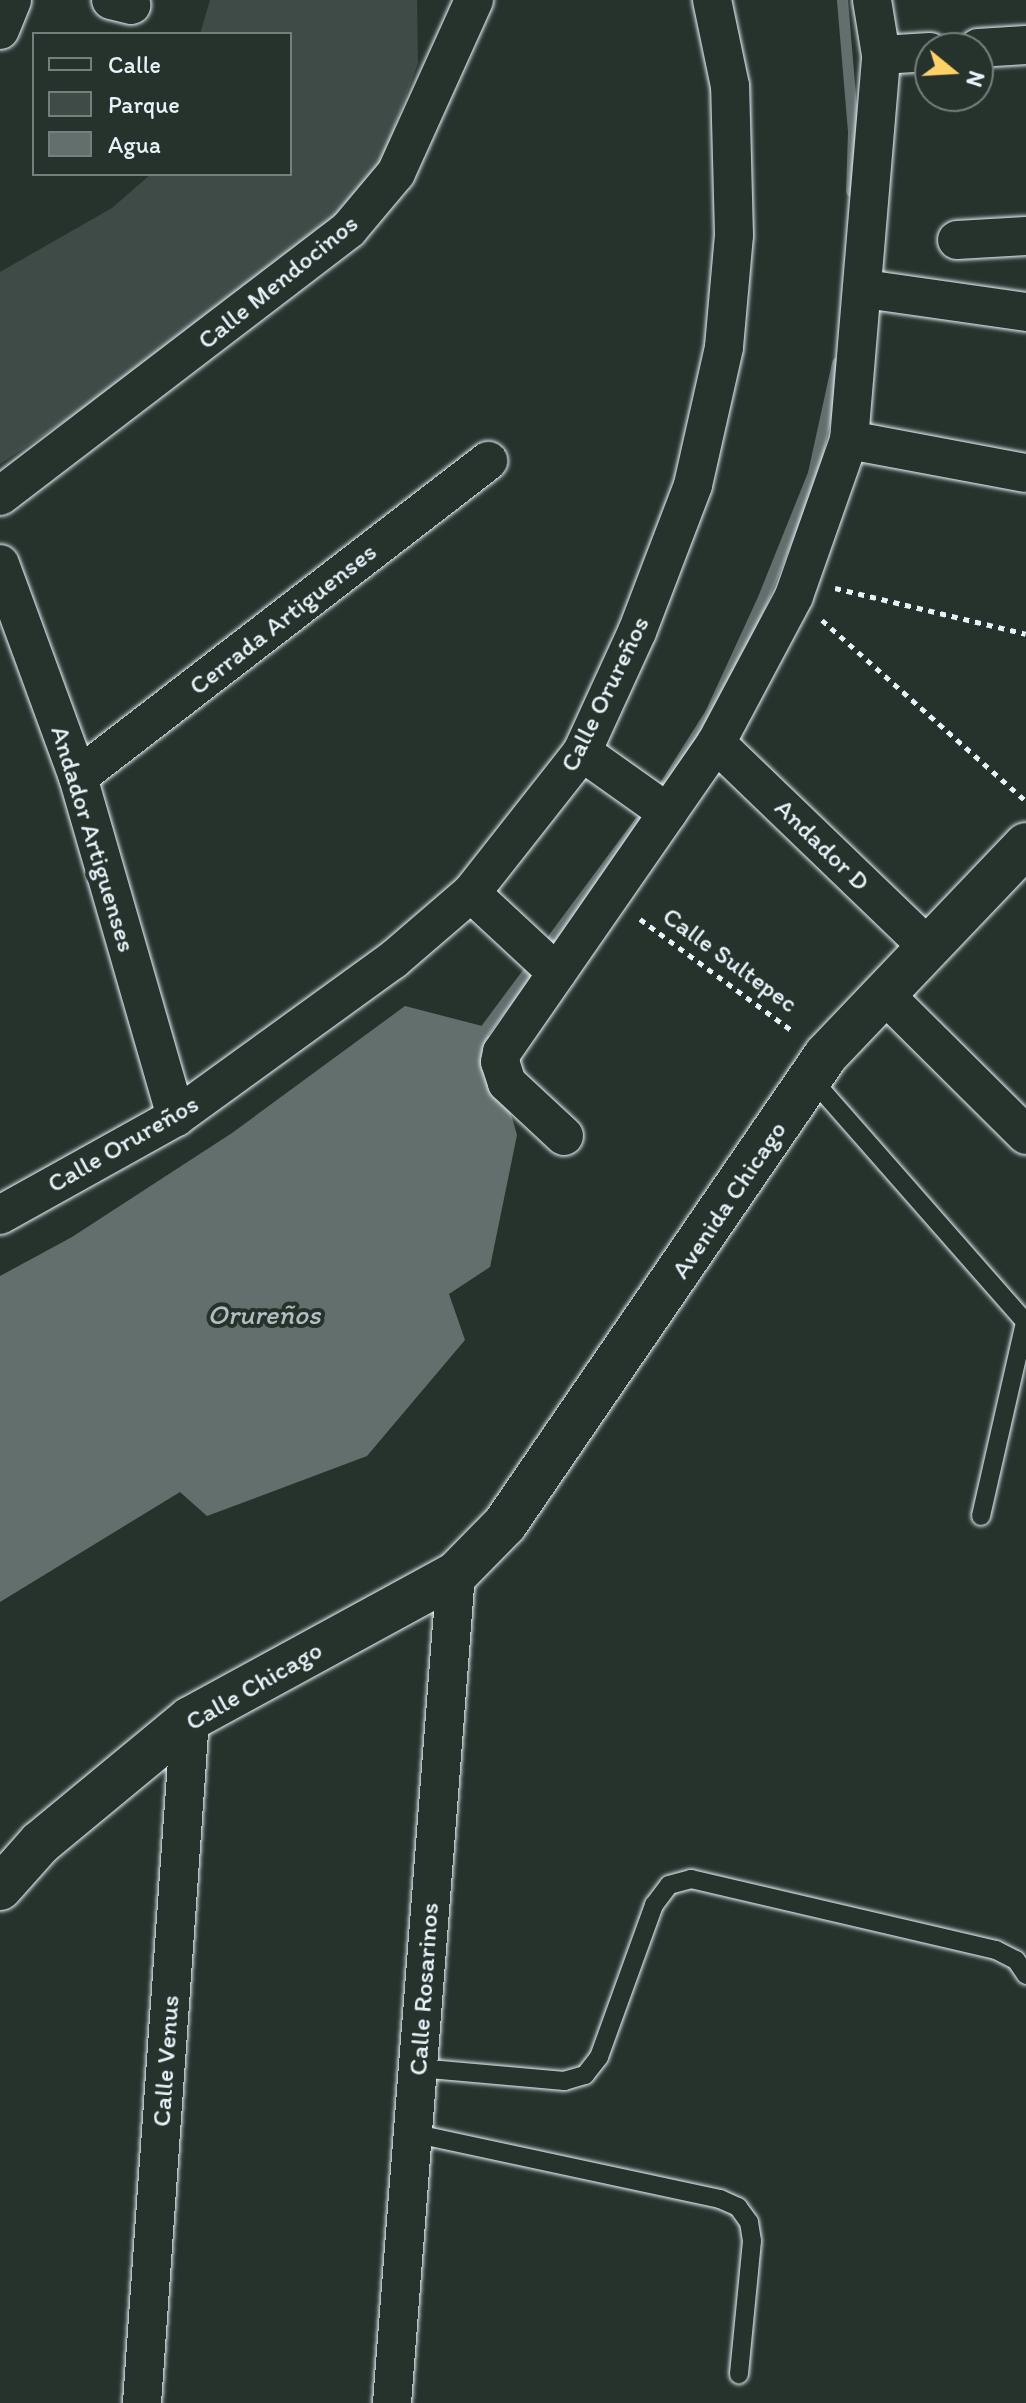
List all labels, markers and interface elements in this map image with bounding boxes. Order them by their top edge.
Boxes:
legend [32,32,292,176]
north arrow [914,32,994,112]
text: Calle [108,50,161,79]
text: N [960,68,991,90]
text: Parque [108,90,180,119]
text: Agua [108,130,161,159]
street label: Calle Mendocinos [192,208,364,356]
street label: Cerrada Artiguenses [183,536,383,702]
street label: Calle Orureños [554,611,656,777]
street label: Andador Artiguenses [44,722,142,956]
street label: Andador D [768,792,876,898]
street label: Calle Sultepec [656,900,804,1020]
street label: Calle Orureños [42,1088,204,1200]
street label: Avenida Chicago [665,1115,793,1285]
water label: Orureños [207,1297,321,1331]
street label: Calle Chicago [181,1635,327,1737]
street label: Calle Rosarinos [402,1902,446,2076]
street label: Calle Venus [146,1995,186,2127]

